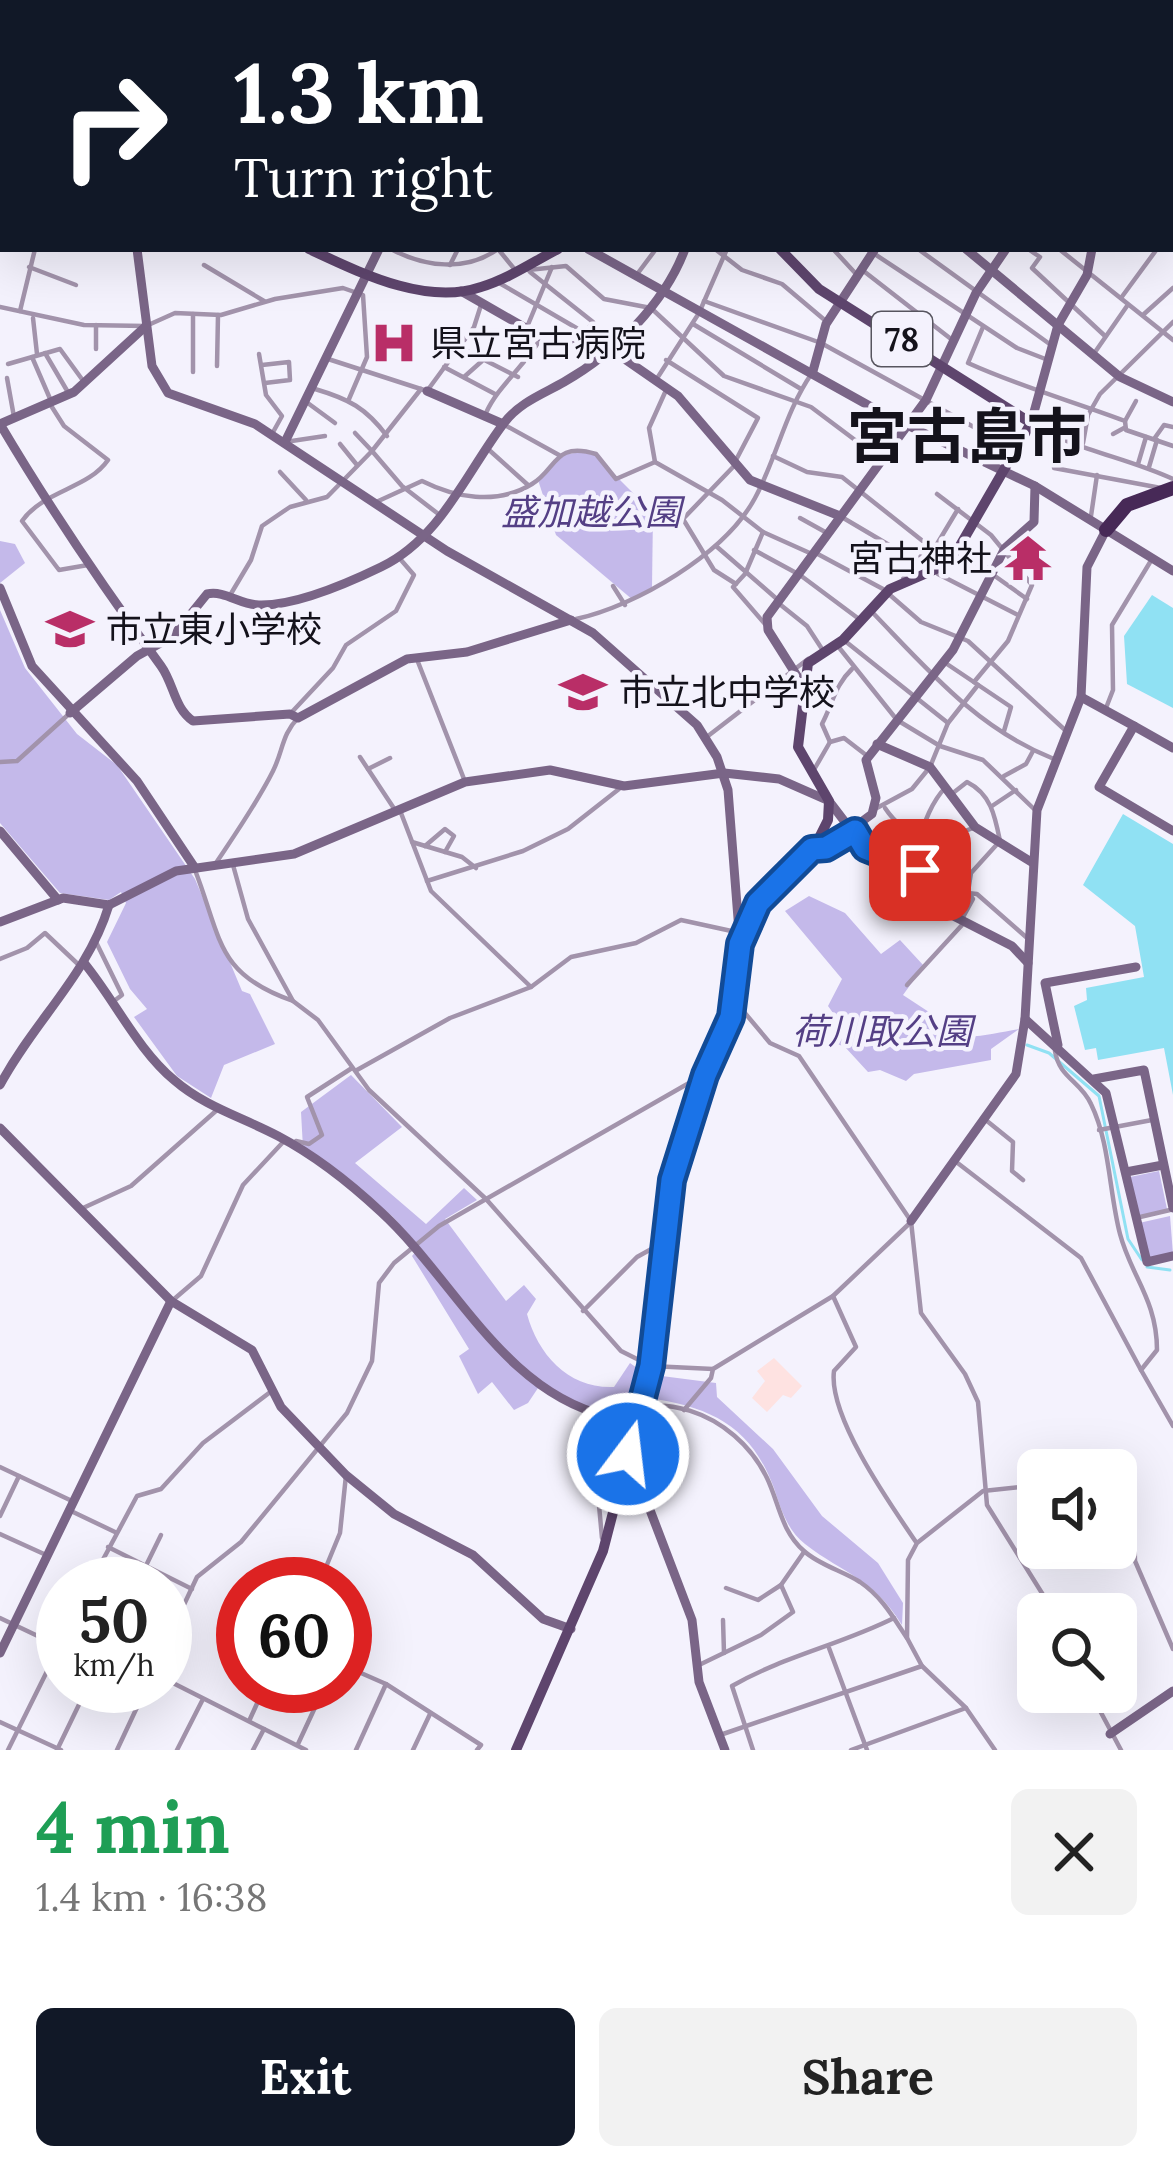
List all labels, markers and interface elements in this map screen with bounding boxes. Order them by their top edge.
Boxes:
text: 1.3 km [234,38,484,146]
icon: right [36,48,192,204]
text: Turn right [234,143,493,212]
road number: 78 [872,312,932,366]
hospital icon: 県立宮古病院 [369,318,419,368]
place label: 県立宮古病院 [430,320,646,366]
district label: 宮古島市 [847,398,1087,474]
park label: 盛加越公園 [501,489,686,535]
temple icon: 宮古神社 [1003,533,1053,583]
place label: 宮古神社 [848,535,992,581]
school or university icon: 市立東小学校 [45,604,95,654]
place label: 市立東小学校 [106,606,322,652]
school or university icon: 市立北中学校 [558,667,608,717]
place label: 市立北中学校 [619,669,835,715]
pin [869,819,971,921]
icon: arrive [887,837,953,903]
park label: 荷川取公園 [792,1008,977,1054]
position arrow [565,1391,691,1517]
map controls [1017,1449,1137,1713]
button: sound [1017,1449,1137,1569]
speed limit sign: 60 [216,1557,372,1713]
text: 50 [79,1582,149,1658]
button: search [1017,1593,1137,1713]
text: km/h [73,1646,155,1684]
text: 4 min [36,1781,230,1873]
button: close [1011,1789,1137,1915]
text: 1.4 km · 16:38 [36,1872,267,1922]
button: Exit [36,2008,575,2146]
button: Share [599,2008,1137,2146]

